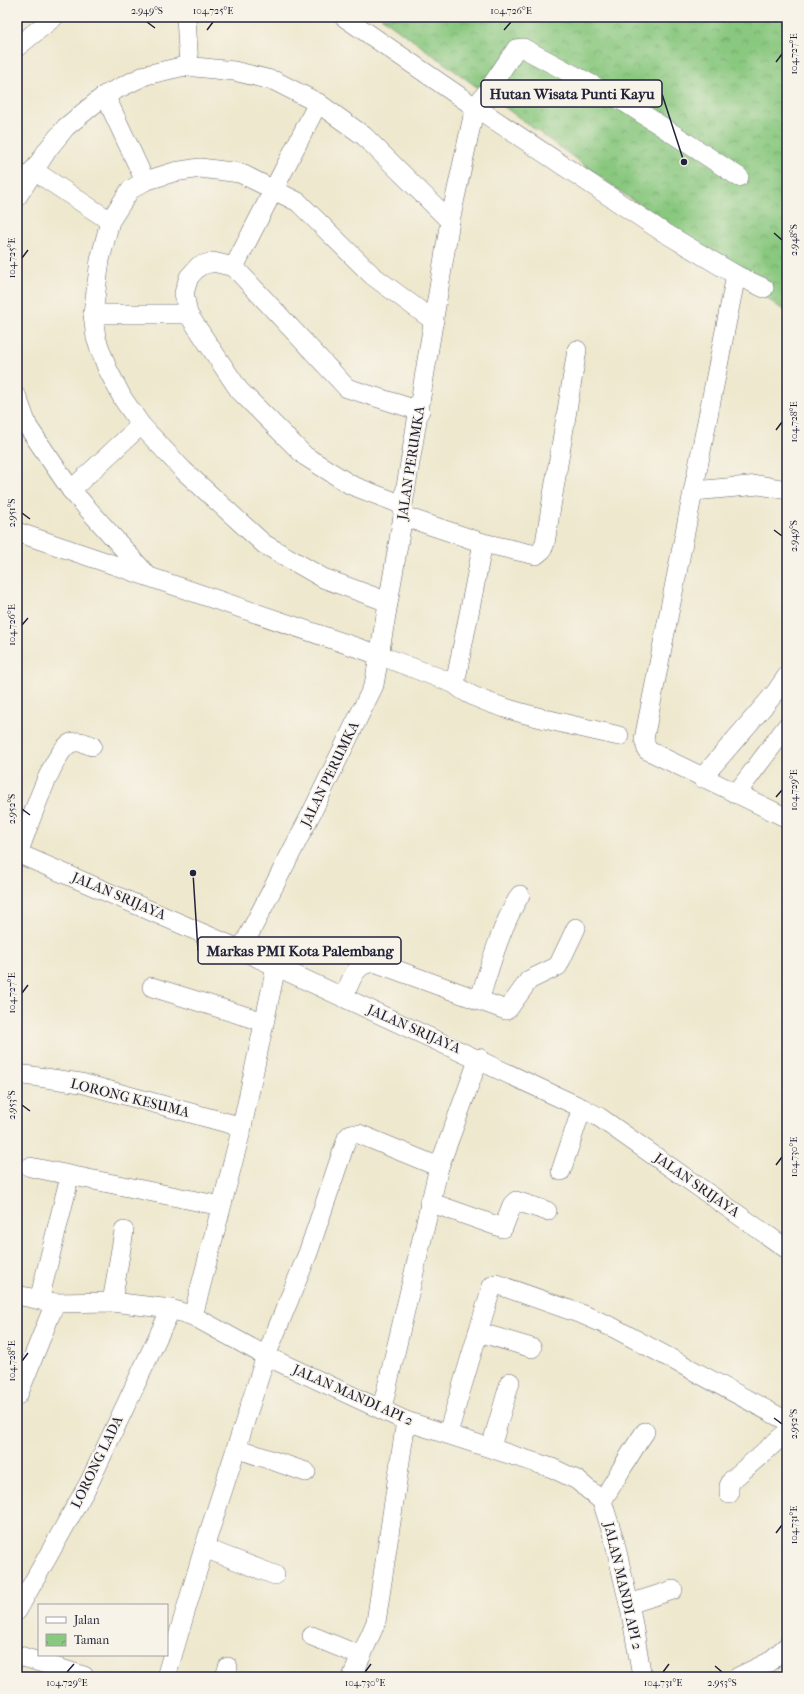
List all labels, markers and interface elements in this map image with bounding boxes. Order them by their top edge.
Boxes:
text: 2.949°S [131,5,163,17]
text: 104.725°E [193,5,233,17]
text: 104.726°E [490,5,532,17]
text: 104.727°E [788,34,800,74]
callout: Hutan Wisata Punti Kayu [481,80,662,107]
text: Hutan Wisata Punti Kayu [490,85,655,103]
text: 2.948°S [788,224,800,256]
text: 104.725°E [6,238,18,278]
text: 104.728°E [788,401,800,443]
street label: JALAN PERUMKA [393,404,429,522]
text: 2.951°S [6,499,18,527]
text: 2.949°S [788,520,800,552]
text: 104.726°E [6,604,18,646]
street label: JALAN PERUMKA [297,718,363,830]
text: 104.729°E [788,769,800,811]
text: 2.952°S [6,794,18,824]
street label: JALAN SRIJAYA [69,868,169,924]
callout: Markas PMI Kota Palembang [198,937,401,964]
text: Markas PMI Kota Palembang [206,942,394,960]
text: 104.727°E [6,973,18,1013]
street label: JALAN SRIJAYA [364,1000,464,1058]
street label: LORONG KESUMA [69,1075,192,1121]
text: 2.953°S [6,1090,18,1120]
text: 104.730°E [788,1137,800,1177]
street label: JALAN SRIJAYA [650,1149,744,1221]
text: 104.728°E [6,1340,18,1382]
street label: JALAN MANDI API 2 [289,1360,416,1429]
text: 2.952°S [788,1409,800,1439]
street label: LORONG LADA [67,1412,127,1511]
text: 104.731°E [788,1506,800,1544]
street label: JALAN MANDI API 2 [600,1520,646,1651]
legend [38,1604,168,1656]
text: Jalan [73,1613,100,1627]
text: Taman [74,1633,109,1647]
text: 104.729°E [46,1677,88,1689]
text: 104.730°E [345,1677,385,1689]
text: 104.731°E [644,1677,682,1689]
text: 2.953°S [707,1677,737,1689]

